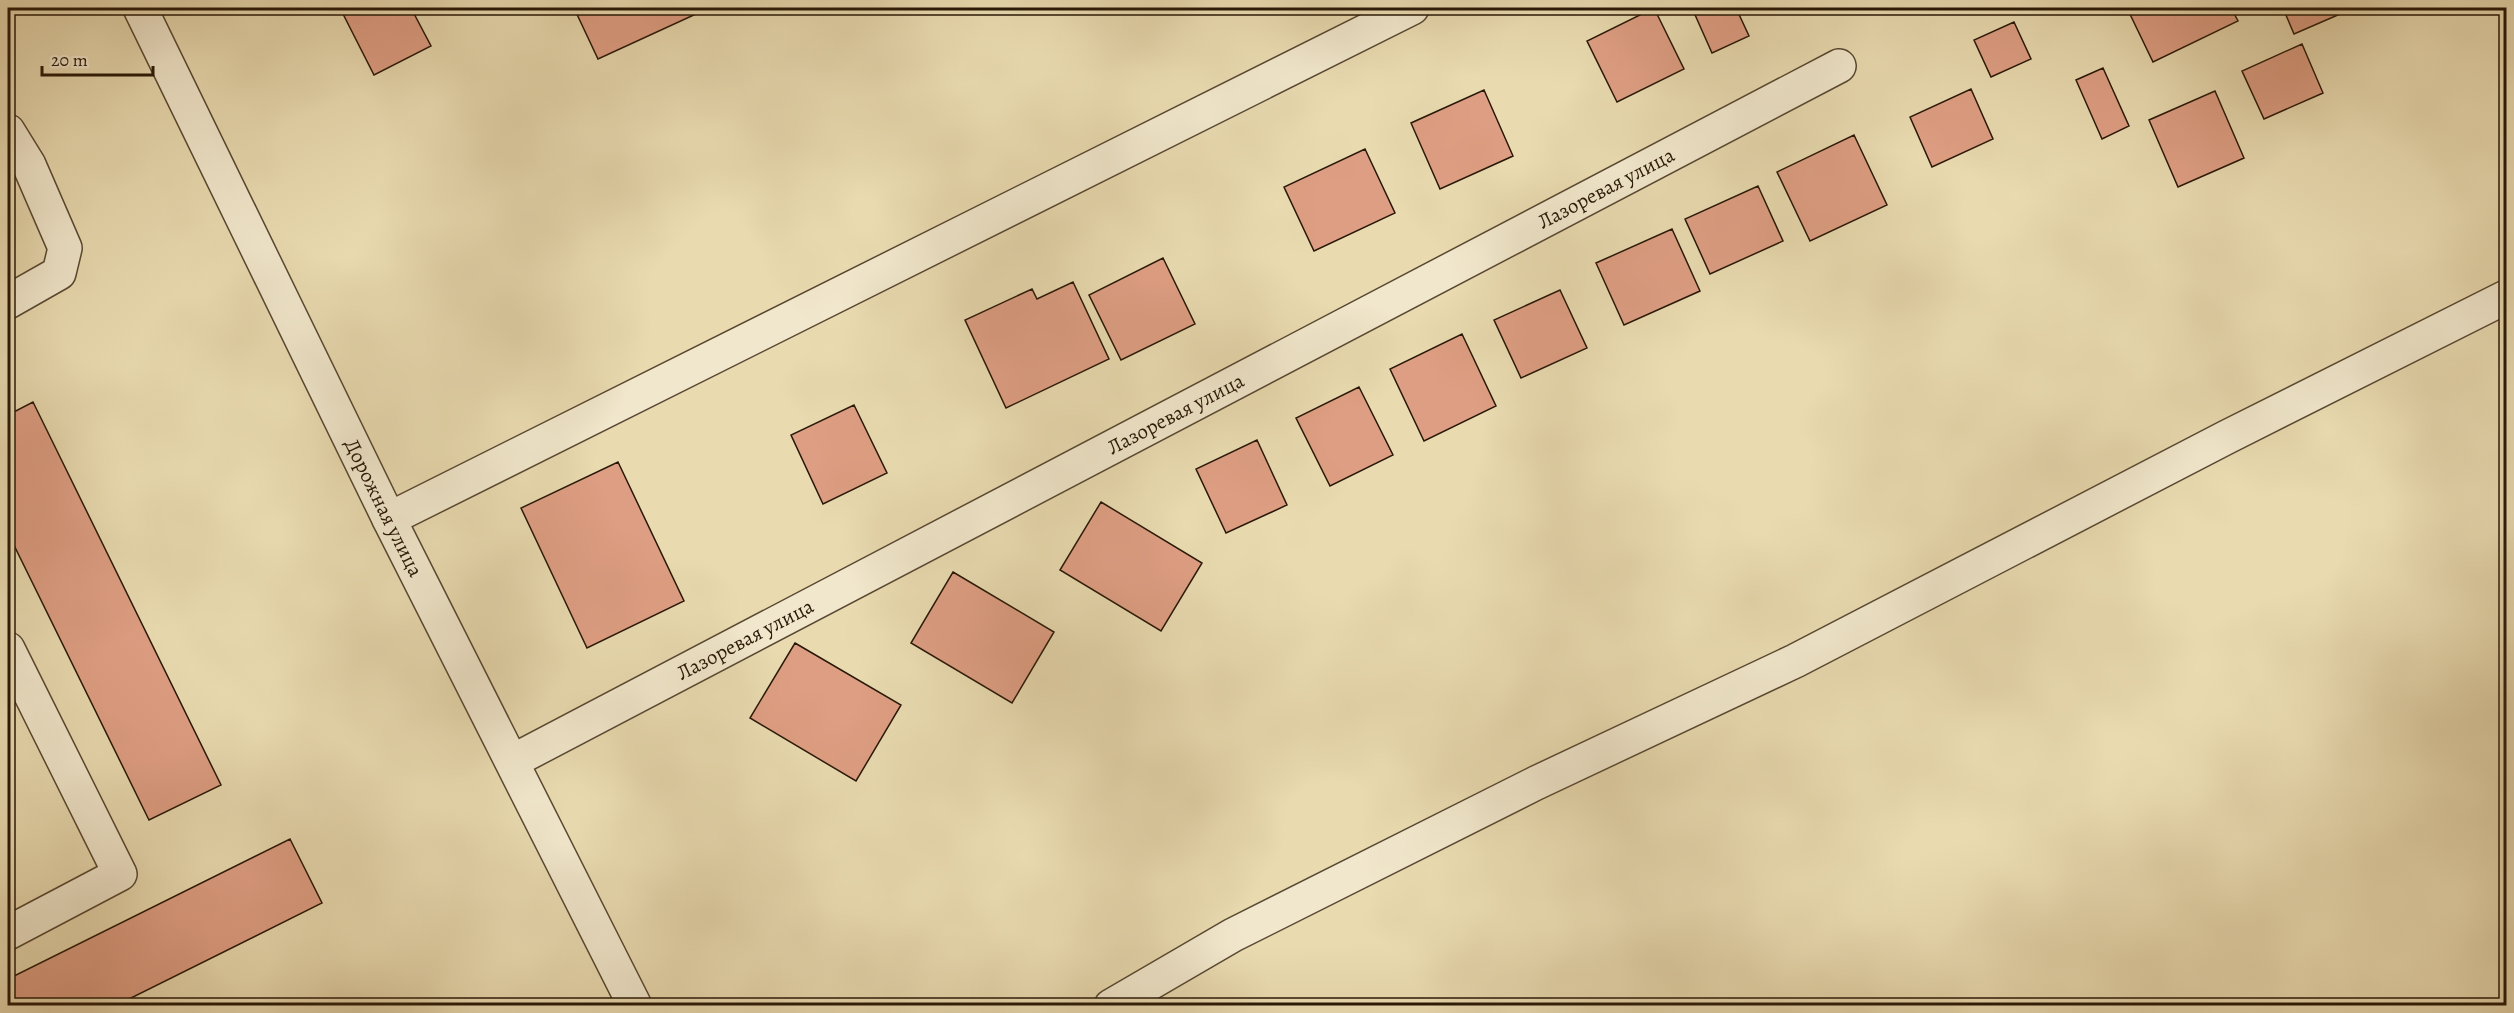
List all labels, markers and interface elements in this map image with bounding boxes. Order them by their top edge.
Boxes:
scale bar [42,39,153,77]
text: 20 m [51,48,88,72]
street label: Лазоревая улица [1533,141,1680,236]
street label: Лазоревая улица [1102,366,1249,461]
street label: Дорожная улица [338,434,430,582]
street label: Лазоревая улица [672,592,819,687]

